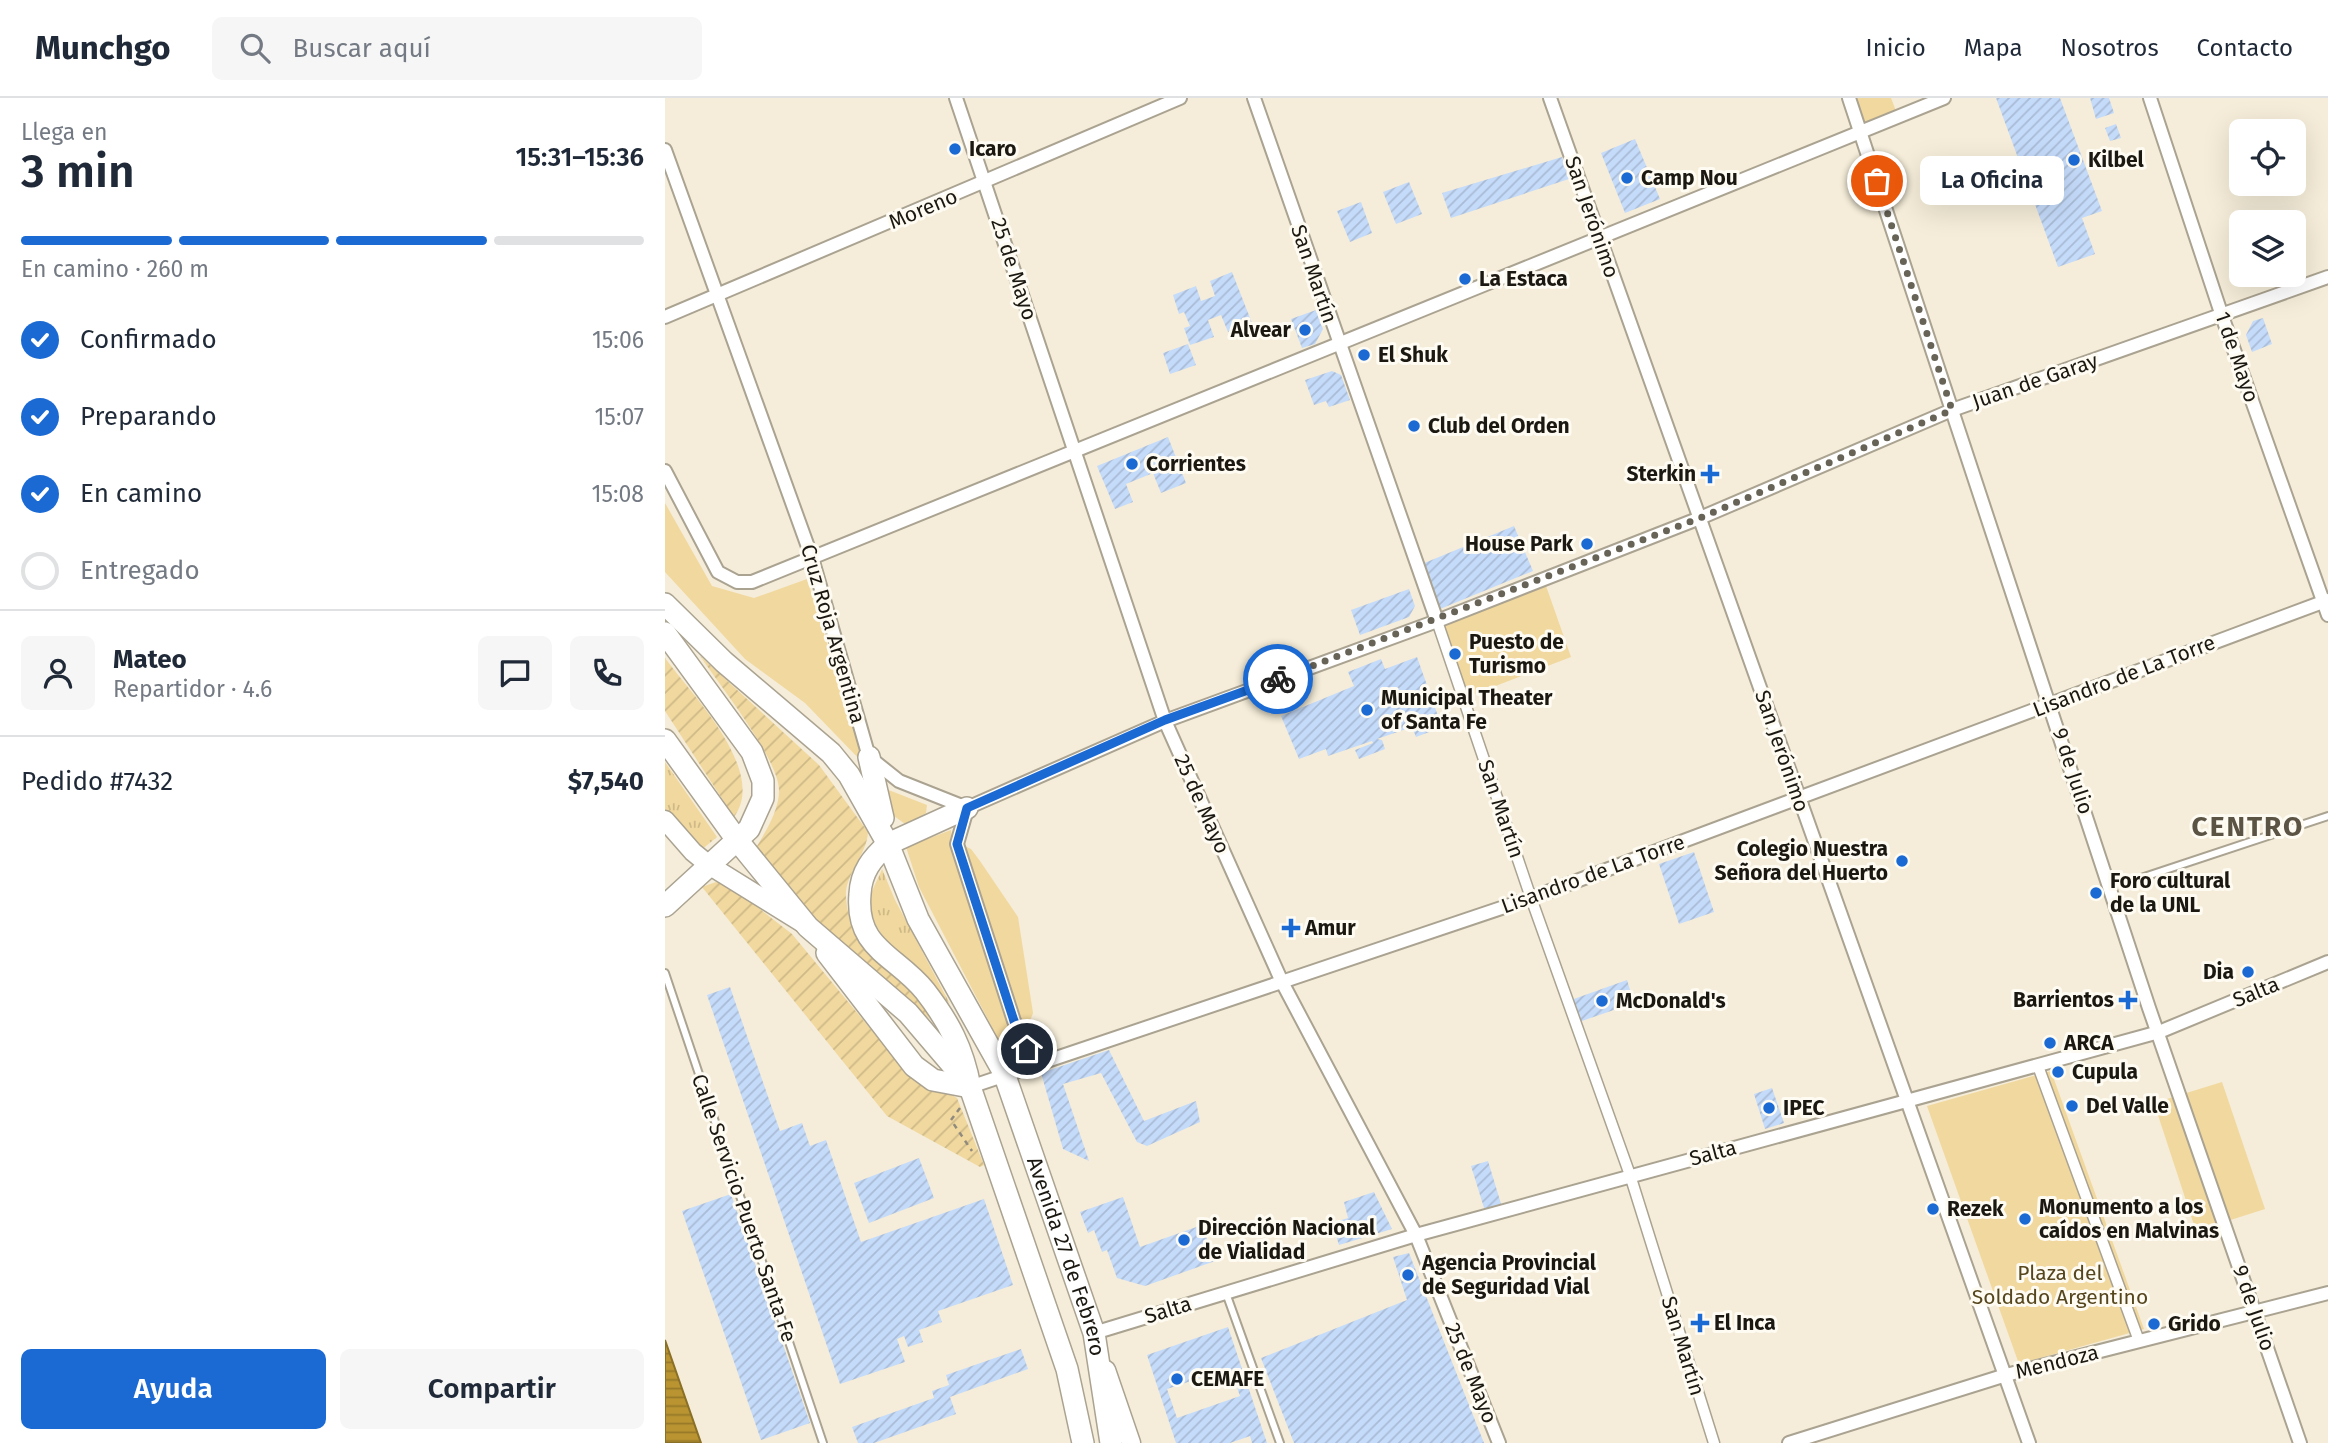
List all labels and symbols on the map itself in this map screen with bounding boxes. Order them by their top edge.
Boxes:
place label: Icaro [969,136,1017,162]
marker: Icaro [947,141,963,157]
place label: Kilbel [2088,147,2145,173]
pin [1847,151,1907,211]
marker: Kilbel [2066,152,2082,168]
street label: San Jerónimo [1559,153,1625,281]
callout: La Oficina [1919,156,2063,206]
place label: Camp Nou [1641,165,1738,191]
marker: Camp Nou [1619,170,1635,186]
street label: Moreno [885,183,961,235]
street label: 25 de Mayo [985,215,1043,323]
street label: San Martín [1285,221,1343,327]
place label: La Estaca [1479,266,1568,292]
marker: La Estaca [1457,271,1473,287]
street label: 1 de Mayo [2209,308,2265,406]
place label: Alvear [1230,317,1292,343]
marker: Alvear [1297,322,1313,338]
place label: El Shuk [1378,342,1448,368]
marker: El Shuk [1356,347,1372,363]
street label: Juan de Garay [1969,347,2102,415]
place label: Club del Orden [1428,413,1570,439]
marker: Club del Orden [1406,418,1422,434]
place label: Corrientes [1146,451,1246,477]
marker: Corrientes [1124,456,1140,472]
place label: Sterkin [1627,461,1696,487]
marker: Sterkin [1702,466,1718,482]
place label: House Park [1465,531,1573,557]
marker: House Park [1579,536,1595,552]
street label: Cruz Roja Argentina [795,541,871,727]
place label: Puesto de Turismo [1469,629,1564,679]
street label: Lisandro de La Torre [2029,629,2219,723]
courier [1243,644,1313,714]
marker: Puesto de Turismo [1447,646,1463,662]
place label: Municipal Theater of Santa Fe [1381,685,1553,735]
street label: San Jerónimo [1749,687,1815,815]
marker: Municipal Theater of Santa Fe [1359,702,1375,718]
street label: 9 de Julio [2047,725,2099,817]
street label: 25 de Mayo [1169,750,1235,858]
street label: San Martín [1472,756,1530,862]
district label: CENTRO [2192,810,2304,843]
street label: Lisandro de La Torre [1498,829,1688,919]
place label: Colegio Nuestra Señora del Huerto [1714,836,1888,886]
marker: Colegio Nuestra Señora del Huerto [1894,853,1910,869]
place label: Foro cultural de la UNL [2110,868,2231,918]
marker: Foro cultural de la UNL [2088,885,2104,901]
place label: Amur [1304,915,1356,941]
marker: Amur [1283,920,1299,936]
place label: Dia [2203,959,2234,985]
marker: Dia [2240,964,2256,980]
street label: Salta [2229,971,2283,1013]
place label: Barrientos [2013,987,2114,1013]
place label: McDonald's [1616,988,1726,1014]
marker: Barrientos [2120,992,2136,1008]
marker: McDonald's [1594,993,1610,1009]
pin [997,1019,1057,1079]
place label: ARCA [2063,1030,2114,1056]
marker: ARCA [2042,1035,2058,1051]
place label: Cupula [2072,1059,2138,1085]
marker: Cupula [2050,1064,2066,1080]
street label: Calle Servicio Puerto Santa Fe [686,1070,802,1346]
place label: Del Valle [2086,1093,2169,1119]
place label: IPEC [1783,1095,1825,1121]
marker: Del Valle [2064,1098,2080,1114]
marker: IPEC [1761,1100,1777,1116]
street label: Salta [1687,1134,1739,1172]
street label: Avenida 27 de Febrero [1021,1154,1110,1358]
place label: Monumento a los caídos en Malvinas [2039,1194,2219,1244]
place label: Rezek [1947,1196,2004,1222]
marker: Rezek [1925,1201,1941,1217]
marker: Monumento a los caídos en Malvinas [2017,1211,2033,1227]
place label: Dirección Nacional de Vialidad [1198,1215,1376,1265]
marker: Dirección Nacional de Vialidad [1176,1232,1192,1248]
place label: Agencia Provincial de Seguridad Vial [1421,1250,1597,1300]
park label: Plaza del Soldado Argentino [1972,1260,2148,1310]
street label: 9 de Julio [2227,1262,2281,1354]
marker: Agencia Provincial de Seguridad Vial [1400,1267,1416,1283]
street label: Salta [1141,1291,1195,1329]
street label: San Martín [1656,1293,1710,1399]
place label: El Inca [1714,1310,1776,1336]
place label: Grido [2168,1311,2221,1337]
marker: El Inca [1692,1315,1708,1331]
marker: Grido [2146,1316,2162,1332]
street label: 25 de Mayo [1439,1319,1503,1427]
street label: Mendoza [2013,1339,2101,1385]
place label: CEMAFE [1191,1366,1264,1392]
marker: CEMAFE [1169,1371,1185,1387]

